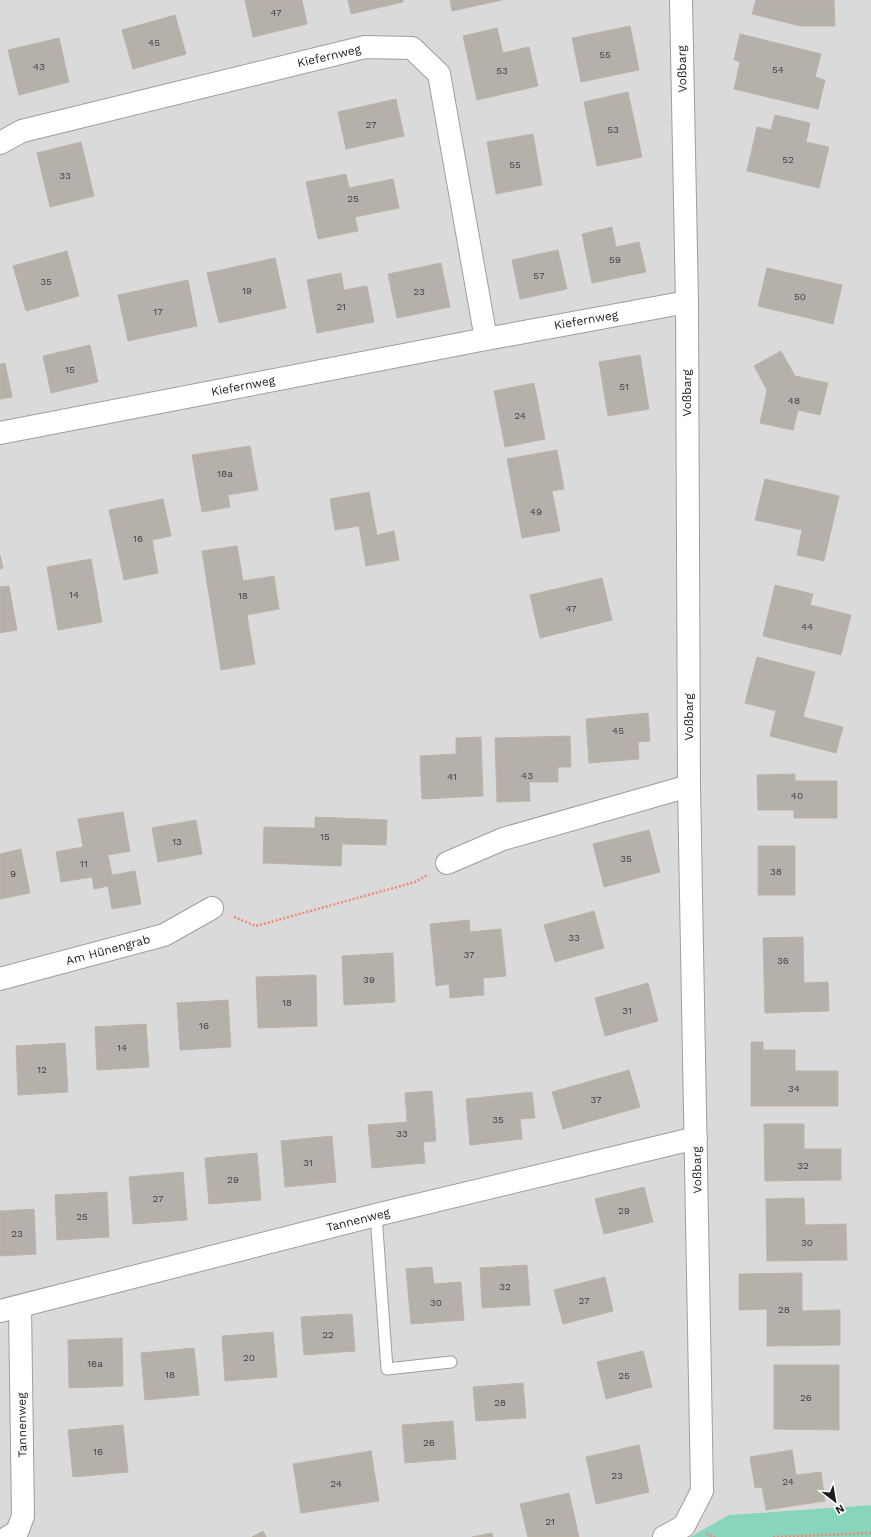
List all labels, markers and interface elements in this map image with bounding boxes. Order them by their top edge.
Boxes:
house number: 47 [270,7,282,18]
house number: 45 [148,37,160,48]
street label: Kiefernweg [296,42,363,70]
street label: Voßbarg [675,45,689,93]
house number: 55 [599,49,611,60]
house number: 43 [33,61,45,72]
house number: 54 [772,64,784,75]
house number: 53 [496,65,508,76]
house number: 27 [365,119,377,130]
house number: 53 [607,124,619,135]
house number: 52 [782,154,794,165]
house number: 55 [509,159,521,170]
house number: 33 [59,170,71,181]
house number: 25 [347,193,359,204]
house number: 59 [609,254,621,265]
house number: 57 [533,270,545,281]
house number: 35 [40,276,52,287]
house number: 19 [242,285,252,296]
house number: 23 [413,286,425,297]
house number: 50 [794,291,806,302]
house number: 21 [336,301,346,312]
house number: 17 [153,306,163,317]
street label: Kiefernweg [553,307,620,333]
house number: 15 [65,364,75,375]
street label: Voßbarg [680,369,694,417]
street label: Kiefernweg [210,373,277,399]
house number: 51 [619,381,629,392]
house number: 48 [788,395,800,406]
house number: 24 [514,410,526,421]
house number: 18a [217,468,233,479]
house number: 49 [530,506,542,517]
house number: 16 [133,533,143,544]
house number: 14 [69,589,79,600]
house number: 18 [238,590,248,601]
house number: 47 [565,603,577,614]
house number: 44 [801,621,813,632]
street label: Voßbarg [682,693,696,741]
house number: 45 [612,725,624,736]
house number: 43 [521,770,533,781]
house number: 41 [447,771,457,782]
house number: 40 [791,790,803,801]
house number: 15 [320,831,330,842]
house number: 13 [172,836,182,847]
house number: 35 [620,853,632,864]
house number: 11 [80,858,88,869]
house number: 38 [770,866,782,877]
house number: 9 [10,868,16,879]
street label: Am Hünengrab [64,932,152,968]
house number: 33 [568,932,580,943]
house number: 37 [463,949,475,960]
house number: 36 [777,955,789,966]
house number: 39 [363,974,375,985]
house number: 18 [282,997,292,1008]
house number: 31 [622,1005,632,1016]
house number: 16 [199,1020,209,1031]
house number: 14 [117,1042,127,1053]
house number: 12 [37,1064,47,1075]
house number: 34 [788,1083,800,1094]
house number: 37 [590,1094,602,1105]
house number: 35 [492,1114,504,1125]
house number: 33 [396,1128,408,1139]
street label: Voßbarg [690,1146,704,1194]
house number: 31 [303,1157,313,1168]
house number: 32 [797,1160,809,1171]
house number: 29 [227,1174,239,1185]
house number: 27 [152,1193,164,1204]
street label: Tannenweg [325,1205,392,1235]
house number: 29 [618,1205,630,1216]
house number: 25 [76,1211,88,1222]
house number: 23 [11,1228,23,1239]
house number: 30 [801,1237,813,1248]
house number: 32 [499,1281,511,1292]
house number: 27 [578,1295,590,1306]
house number: 30 [430,1297,442,1308]
house number: 28 [778,1304,790,1315]
house number: 22 [322,1329,334,1340]
house number: 20 [243,1352,255,1363]
house number: 16a [87,1358,103,1369]
house number: 18 [165,1369,175,1380]
house number: 25 [618,1370,630,1381]
street label: Tannenweg [14,1392,30,1458]
house number: 26 [800,1392,812,1403]
house number: 28 [494,1397,506,1408]
house number: 26 [423,1437,435,1448]
house number: 16 [93,1446,103,1457]
house number: 23 [611,1470,623,1481]
house number: 24 [782,1476,794,1487]
house number: 24 [330,1478,342,1489]
north arrow [815,1481,855,1521]
text: N [833,1501,847,1517]
house number: 21 [545,1516,555,1527]

